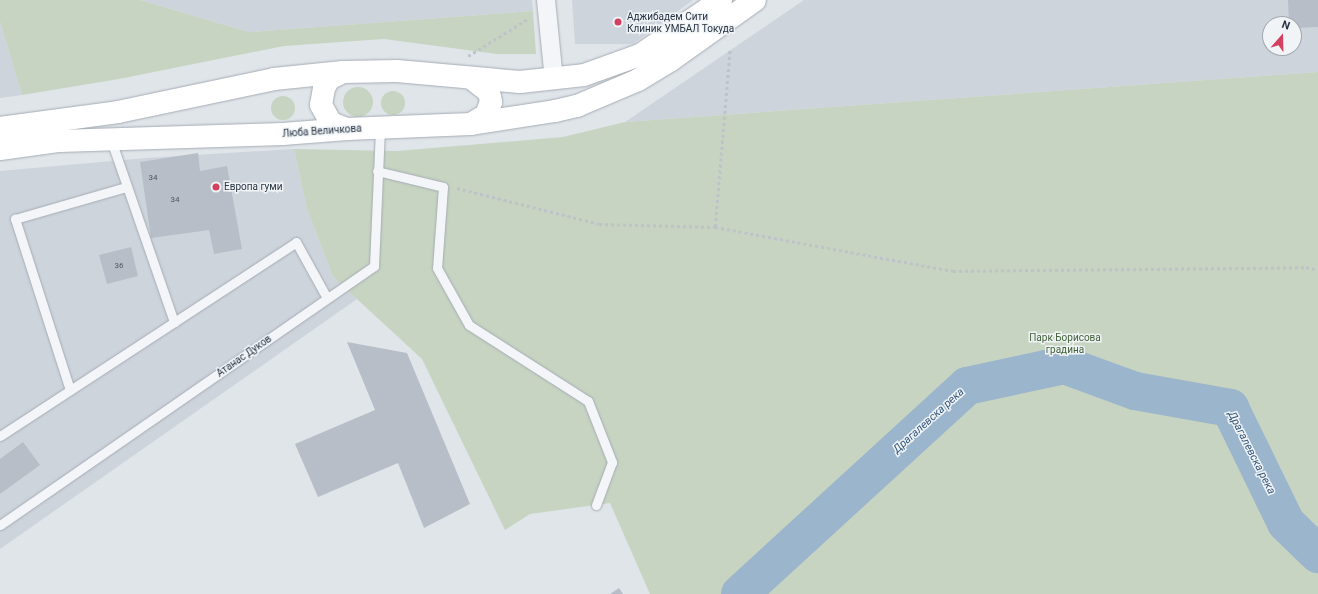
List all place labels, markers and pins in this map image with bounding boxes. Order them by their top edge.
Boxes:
place label: Аджибадем Сити Клиник УМБАЛ Токуда [627,10,734,34]
marker: Аджибадем Сити Клиник УМБАЛ Токуда [612,16,624,28]
place label: Европа гуми [224,181,283,193]
marker: Европа гуми [211,182,221,192]

